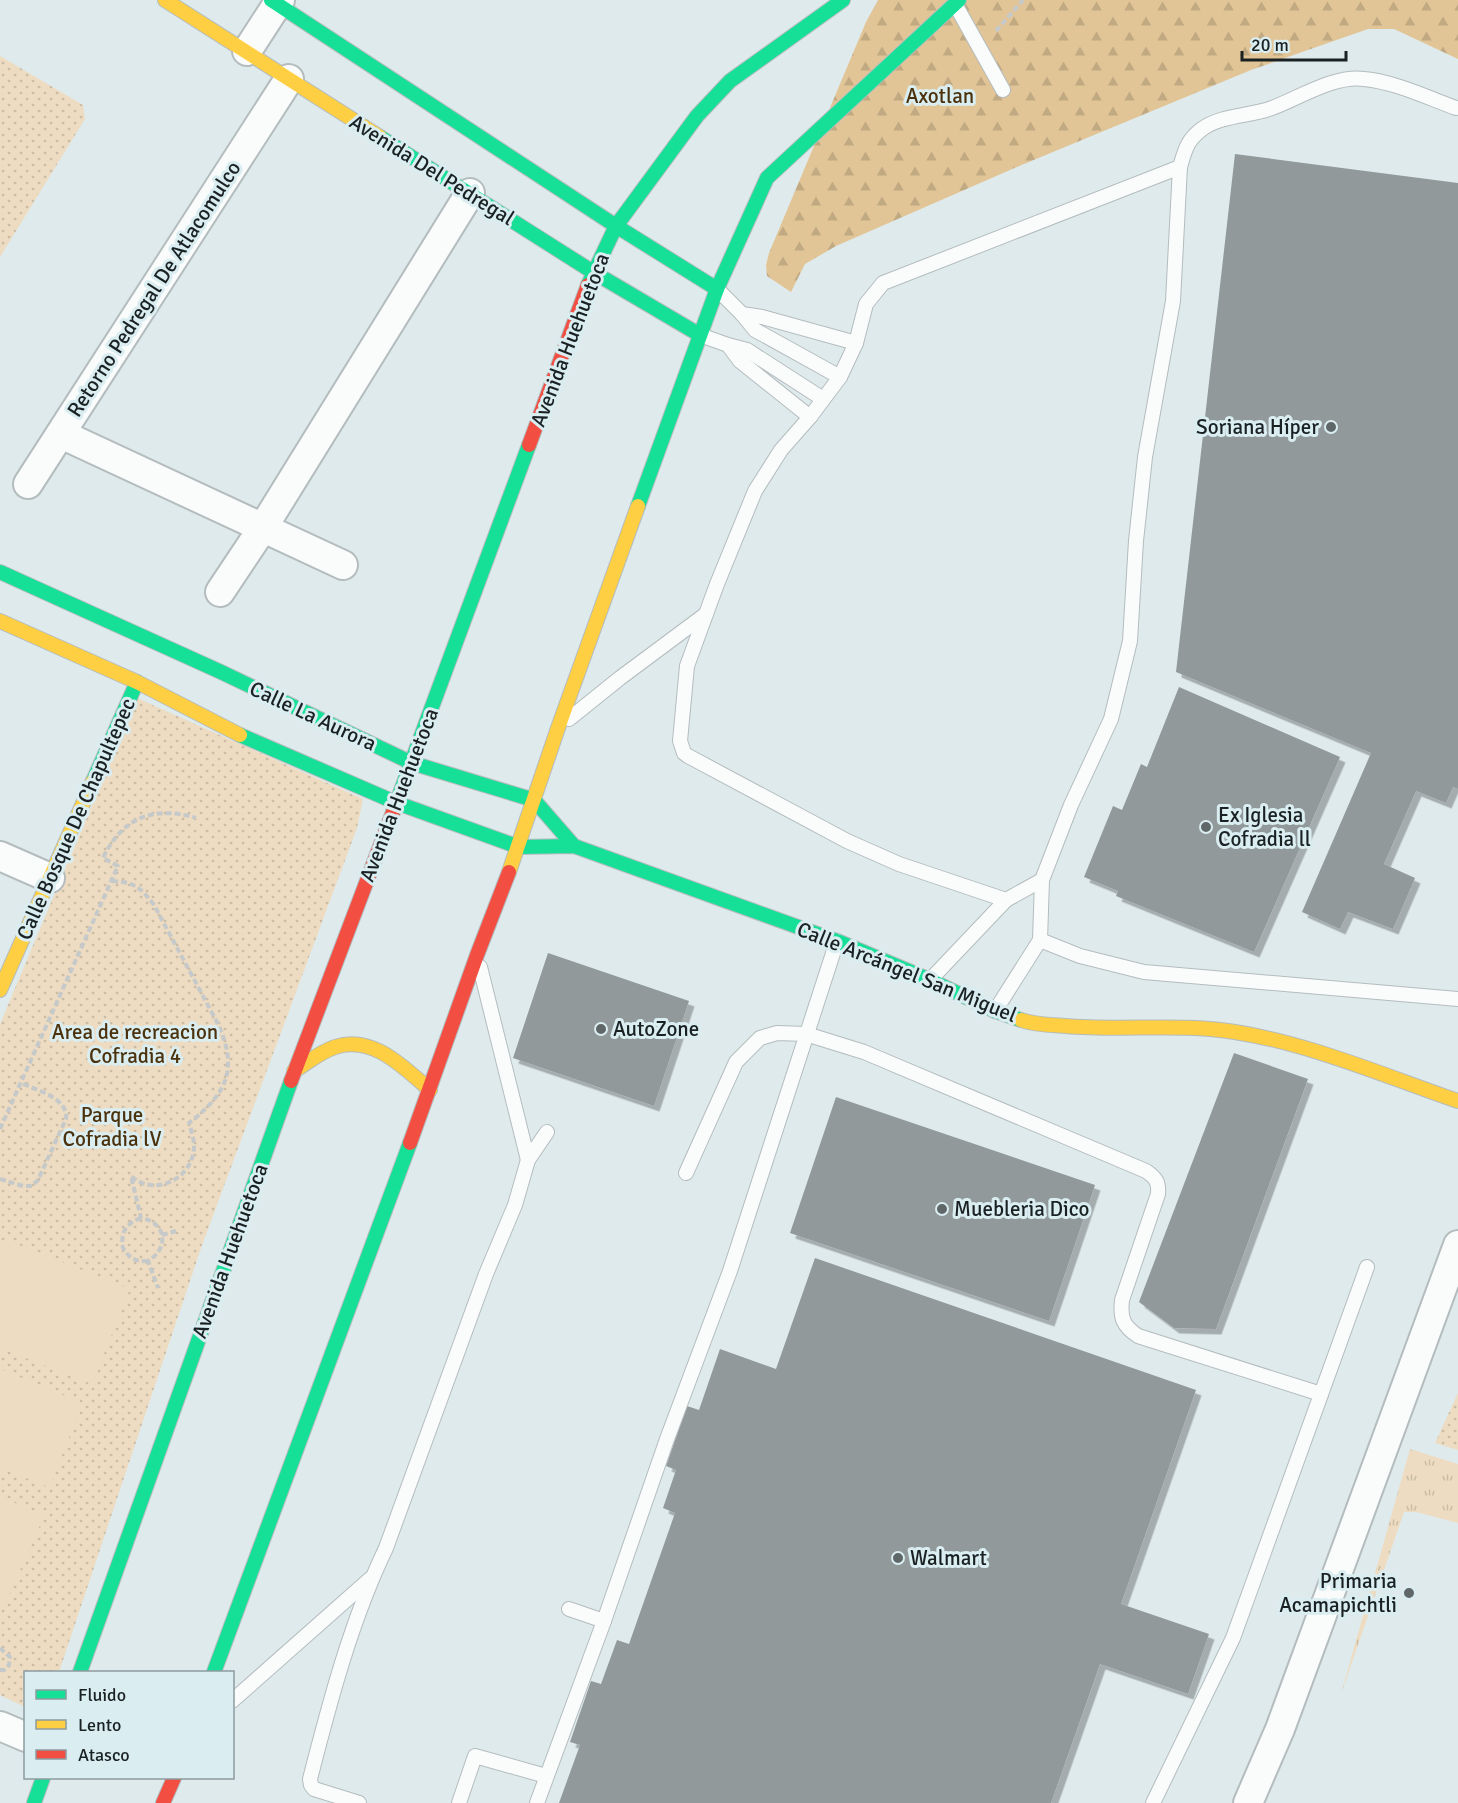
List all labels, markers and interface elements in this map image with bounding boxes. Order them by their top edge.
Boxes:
scale bar [1242,24,1346,62]
text: 20 m [1251,34,1289,56]
park label: Axotlan [906,83,974,109]
street label: Avenida Del Pedregal [345,109,519,231]
street label: Retorno Pedregal De Atlacomulco [61,156,247,422]
street label: Avenida Huehuetoca [525,249,615,431]
place label: Soriana Híper [1196,414,1319,440]
marker: Soriana Híper [1324,420,1338,434]
street label: Calle La Aurora [246,675,380,757]
street label: Calle Bosque De Chapultepec [11,694,141,944]
street label: Avenida Huehuetoca [354,704,444,886]
place label: Ex Iglesia Cofradia ll [1218,802,1311,852]
marker: Ex Iglesia Cofradia ll [1199,820,1213,834]
street label: Calle Arcángel San Miguel [793,916,1021,1028]
place label: AutoZone [613,1016,699,1042]
park label: Area de recreacion Cofradia 4 [52,1019,218,1069]
marker: AutoZone [594,1022,608,1036]
park label: Parque Cofradia lV [62,1102,162,1152]
street label: Avenida Huehuetoca [186,1160,274,1342]
place label: Muebleria Dico [954,1196,1090,1222]
marker: Muebleria Dico [935,1202,949,1216]
place label: Walmart [910,1545,987,1571]
marker: Walmart [891,1551,905,1565]
place label: Primaria Acamapichtli [1279,1568,1397,1618]
marker: Primaria Acamapichtli [1402,1586,1416,1600]
legend [24,1671,234,1779]
text: Fluido [78,1684,126,1706]
text: Lento [78,1714,121,1736]
text: Atasco [78,1744,130,1766]

